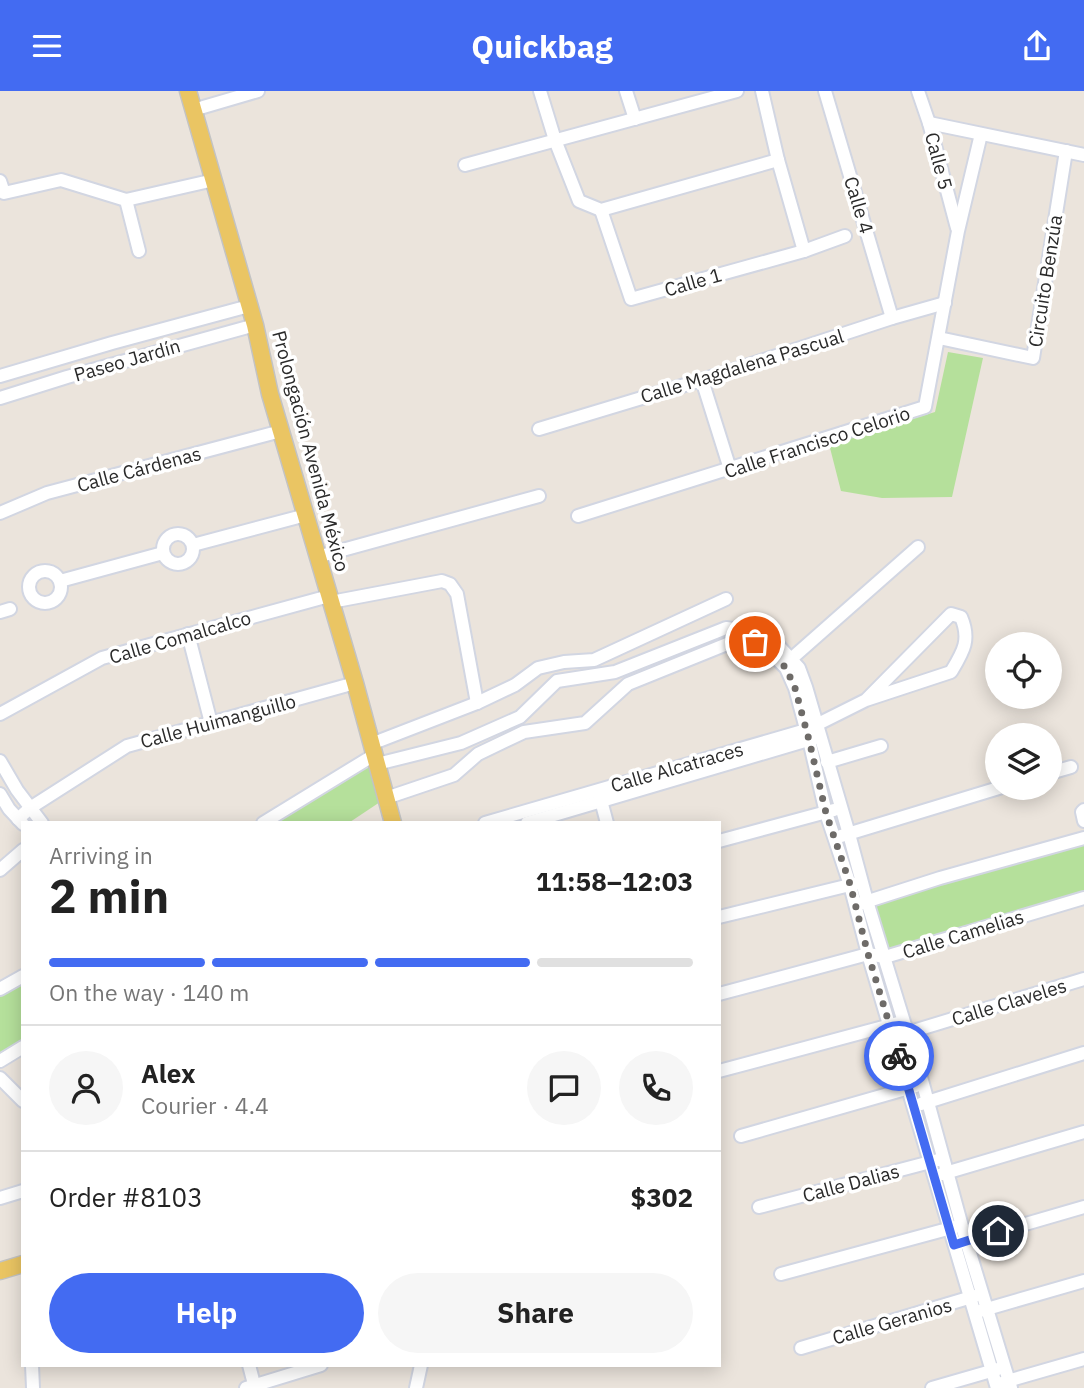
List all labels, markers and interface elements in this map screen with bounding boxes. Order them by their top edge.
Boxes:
text: Quickbag [471,25,613,67]
icon: menu [28,27,66,65]
icon: share [1018,27,1056,65]
street label: Calle 5 [920,130,958,192]
street label: Calle 4 [839,174,879,236]
street label: Circuito Benzúa [1023,213,1067,349]
street label: Calle 1 [662,262,724,302]
street label: Calle Magdalena Pascual [638,324,846,408]
street label: Prolongación Avenida México [267,328,355,574]
street label: Paseo Jardín [71,333,183,387]
street label: Calle Francisco Celorio [721,401,913,483]
street label: Calle Cárdenas [74,441,204,497]
street label: Calle Comalcalco [106,605,254,669]
pin [725,612,785,672]
icon: bag [736,623,774,661]
map controls [985,632,1062,800]
button: locate [985,632,1062,709]
street label: Calle Huimanguillo [138,689,298,753]
button: layers [985,723,1062,800]
street label: Calle Alcatraces [608,737,746,797]
text: Arriving in [49,840,153,870]
text: 11:58–12:03 [536,864,693,898]
text: 2 min [49,866,169,926]
street label: Calle Camelias [900,904,1026,964]
street label: Calle Claveles [949,973,1069,1031]
text: On the way · 140 m [49,977,249,1007]
courier [864,1021,934,1091]
icon: bike [880,1037,918,1075]
button: person [49,1051,123,1125]
button: chat [527,1051,601,1125]
button: phone [619,1051,693,1125]
text: Alex [141,1056,195,1090]
text: Courier · 4.4 [141,1090,269,1120]
street label: Calle Dalias [800,1159,902,1207]
text: Order #8103 [49,1180,203,1214]
text: $302 [631,1180,693,1214]
pin [968,1201,1028,1261]
icon: home [979,1212,1017,1250]
button: Help [49,1273,364,1353]
button: Share [378,1273,693,1353]
street label: Calle Geranios [829,1292,955,1350]

